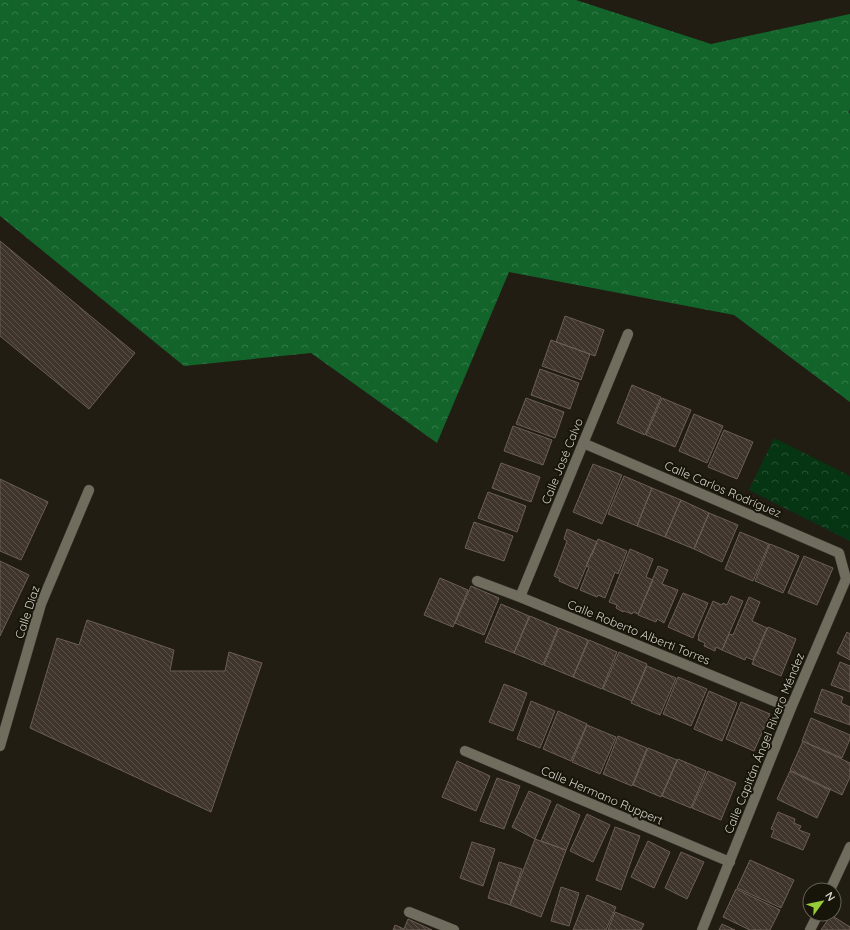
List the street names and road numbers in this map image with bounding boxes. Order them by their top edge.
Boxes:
street label: Calle José Calvo [538,416,586,506]
street label: Calle Carlos Rodríguez [662,458,784,521]
street label: Calle Díaz [11,583,43,640]
street label: Calle Roberto Alberti Torres [565,596,713,668]
street label: Calle Capitán Ángel Rivero Méndez [721,650,807,836]
street label: Calle Hermano Ruppert [539,762,665,828]

